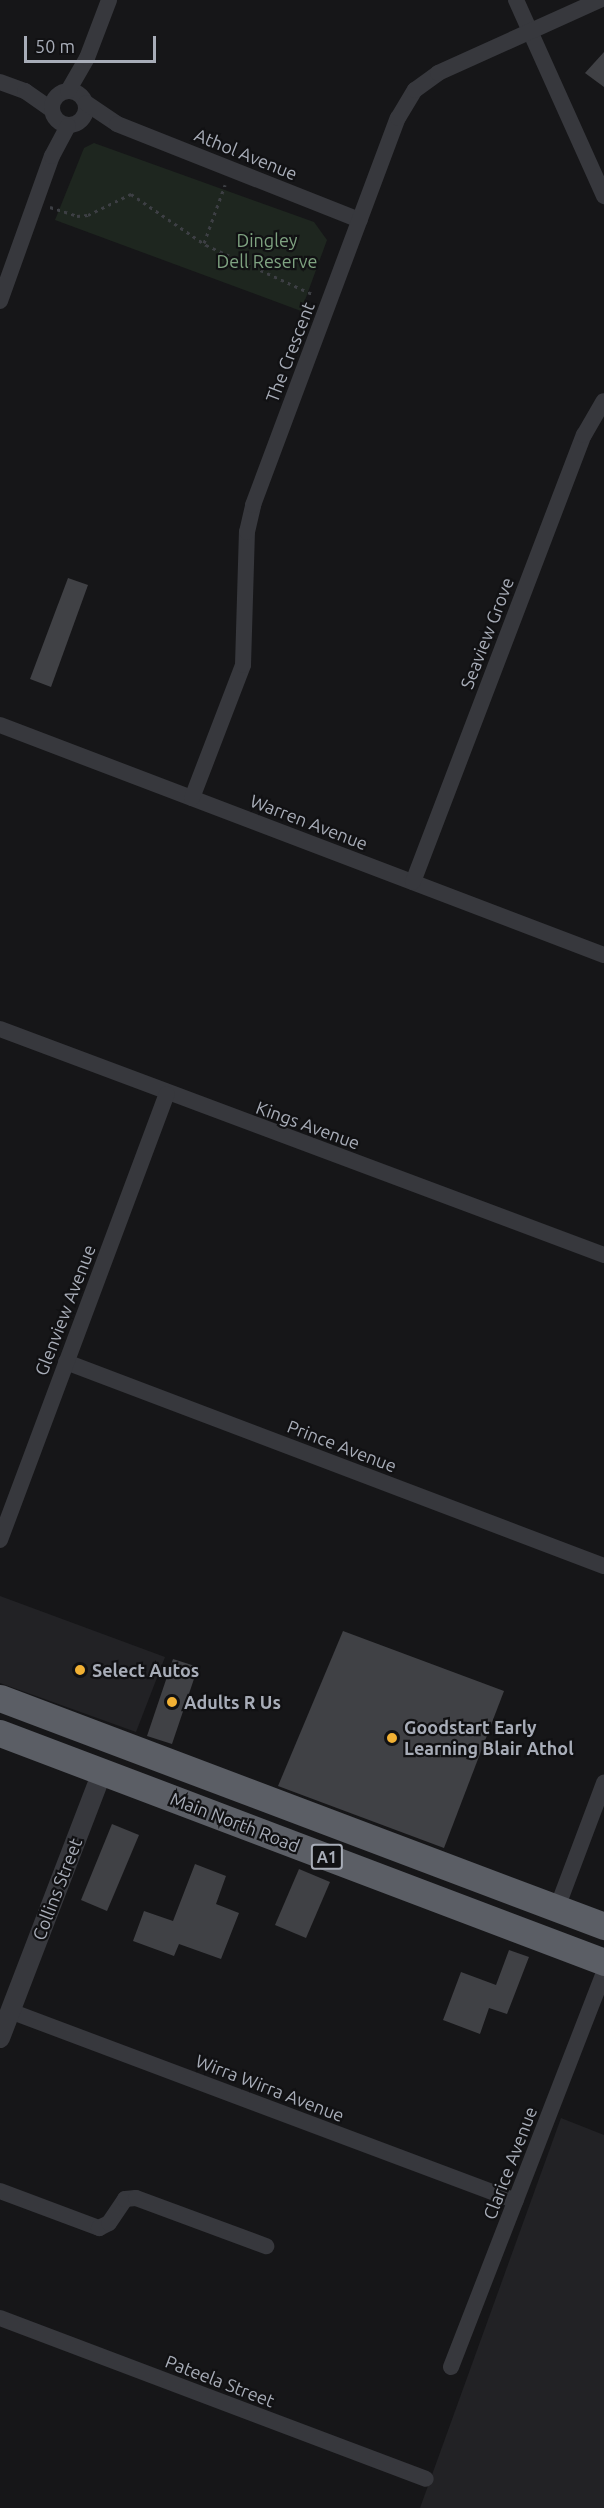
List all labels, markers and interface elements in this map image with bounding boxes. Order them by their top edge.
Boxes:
scale bar [27,24,159,62]
text: 50 m [35,36,75,56]
street label: Athol Avenue [191,124,301,184]
park label: Dingley Dell Reserve [217,230,317,272]
street label: The Crescent [261,299,319,405]
street label: Seaview Grove [456,574,518,692]
street label: Warren Avenue [247,790,371,854]
street label: Kings Avenue [253,1096,363,1154]
street label: Glenview Avenue [30,1241,100,1379]
street label: Prince Avenue [284,1415,400,1477]
place label: Select Autos [92,1659,199,1681]
marker: Select Autos [73,1663,87,1677]
place label: Adults R Us [184,1691,281,1713]
marker: Adults R Us [165,1695,179,1709]
place label: Goodstart Early Learning Blair Athol [404,1717,574,1760]
marker: Goodstart Early Learning Blair Athol [385,1731,399,1745]
street label: Main North Road [167,1787,303,1857]
street label: Collins Street [28,1835,86,1943]
road number: A1 [310,1844,344,1870]
street label: Wirra Wirra Avenue [193,2050,347,2126]
street label: Clarice Avenue [479,2103,541,2223]
street label: Pateela Street [162,2350,278,2412]

